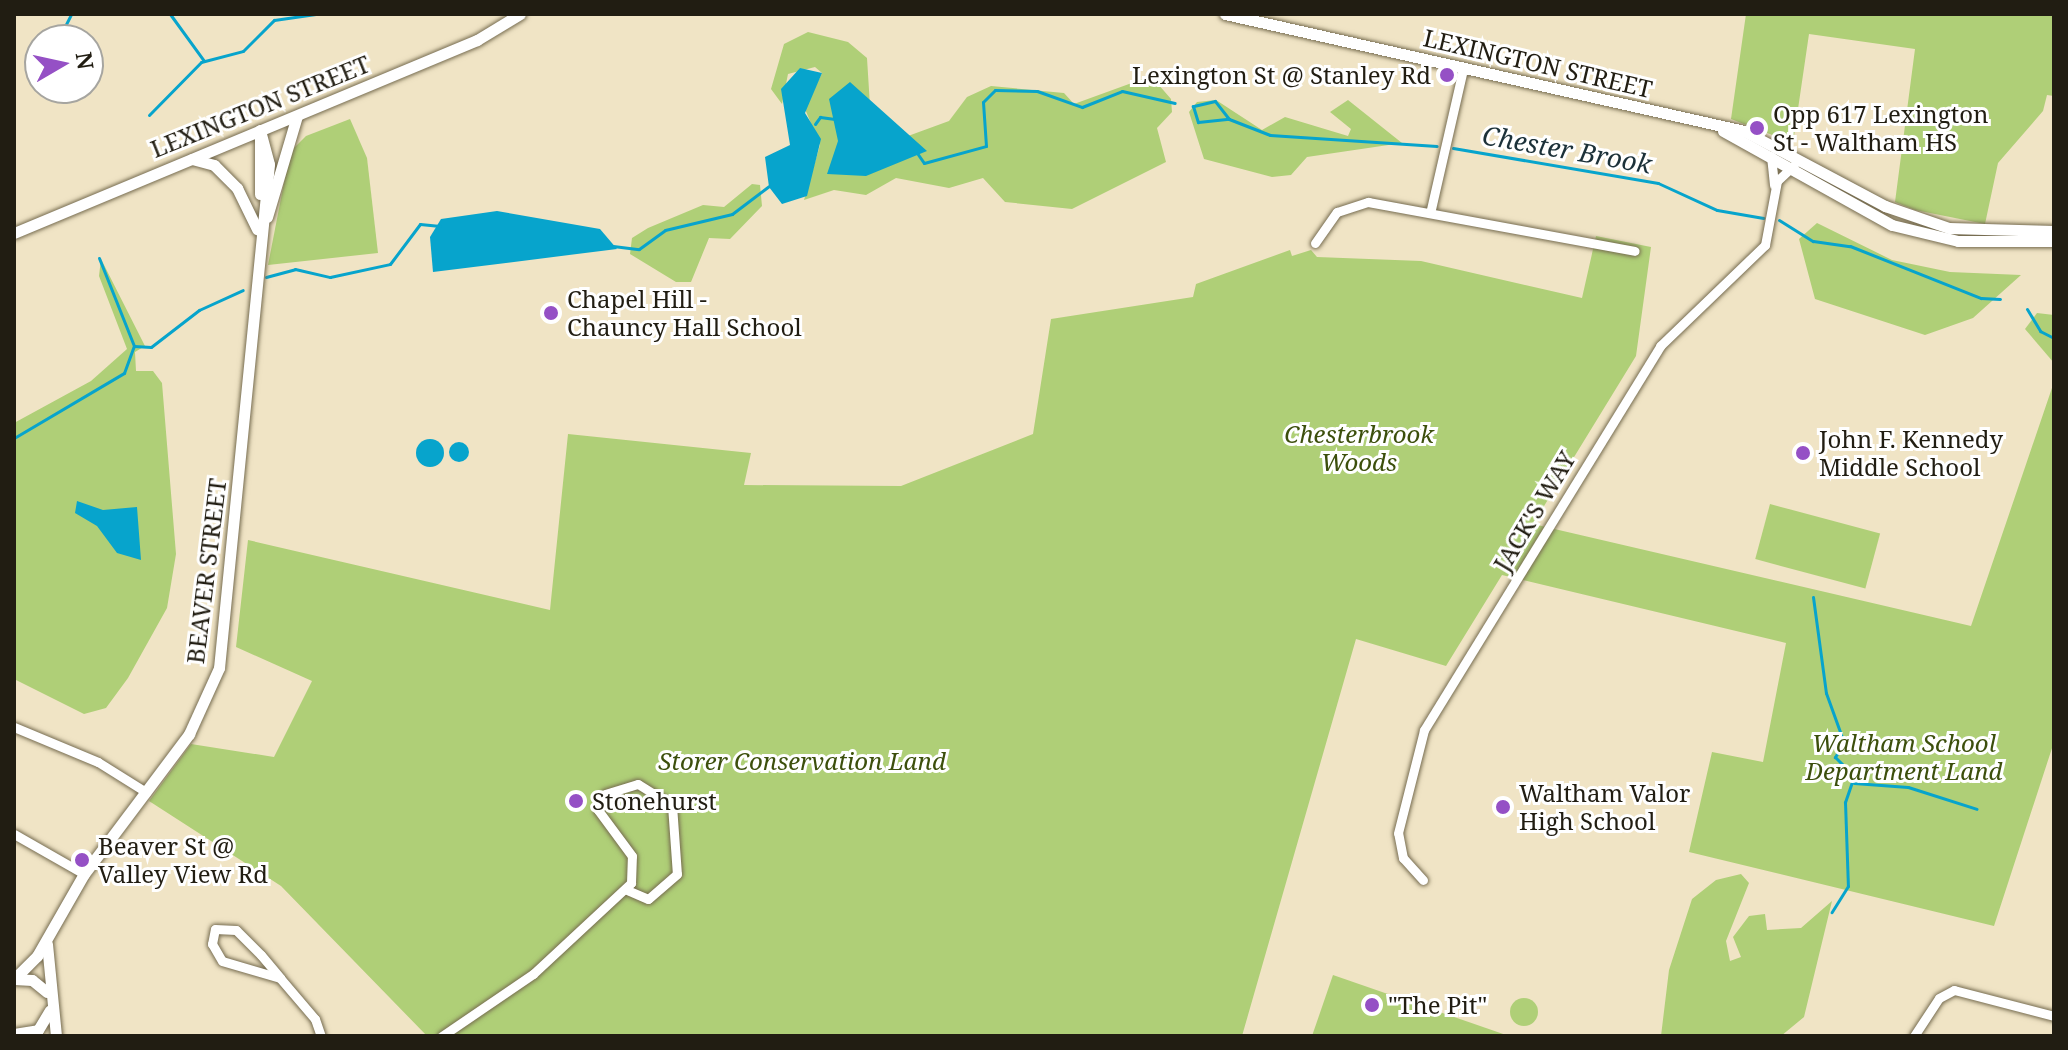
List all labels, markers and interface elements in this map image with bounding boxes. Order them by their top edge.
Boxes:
street label: LEXINGTON STREET [1421,23,1655,103]
north arrow [24,24,104,104]
street label: LEXINGTON STREET [146,49,374,163]
text: N [70,50,102,71]
place label: Lexington St @ Stanley Rd [1132,61,1431,89]
marker: Lexington St @ Stanley Rd [1438,66,1456,84]
place label: Opp 617 Lexington St - Waltham HS [1773,100,1989,156]
marker: Opp 617 Lexington St - Waltham HS [1748,119,1766,137]
water label: Chester Brook [1480,120,1654,180]
place label: Chapel Hill - Chauncy Hall School [567,285,802,341]
marker: Chapel Hill - Chauncy Hall School [542,304,560,322]
park label: Chesterbrook Woods [1284,420,1434,476]
place label: John F. Kennedy Middle School [1819,425,2003,481]
marker: John F. Kennedy Middle School [1794,444,1812,462]
street label: JACK'S WAY [1487,446,1581,576]
street label: BEAVER STREET [180,477,232,665]
park label: Waltham School Department Land [1806,729,2002,785]
park label: Storer Conservation Land [658,747,946,775]
place label: Waltham Valor High School [1519,779,1690,835]
place label: Stonehurst [592,787,717,815]
marker: Stonehurst [567,792,585,810]
marker: Waltham Valor High School [1494,798,1512,816]
place label: Beaver St @ Valley View Rd [98,832,268,888]
marker: Beaver St @ Valley View Rd [73,851,91,869]
place label: "The Pit" [1388,991,1487,1019]
marker: "The Pit" [1363,996,1381,1014]

